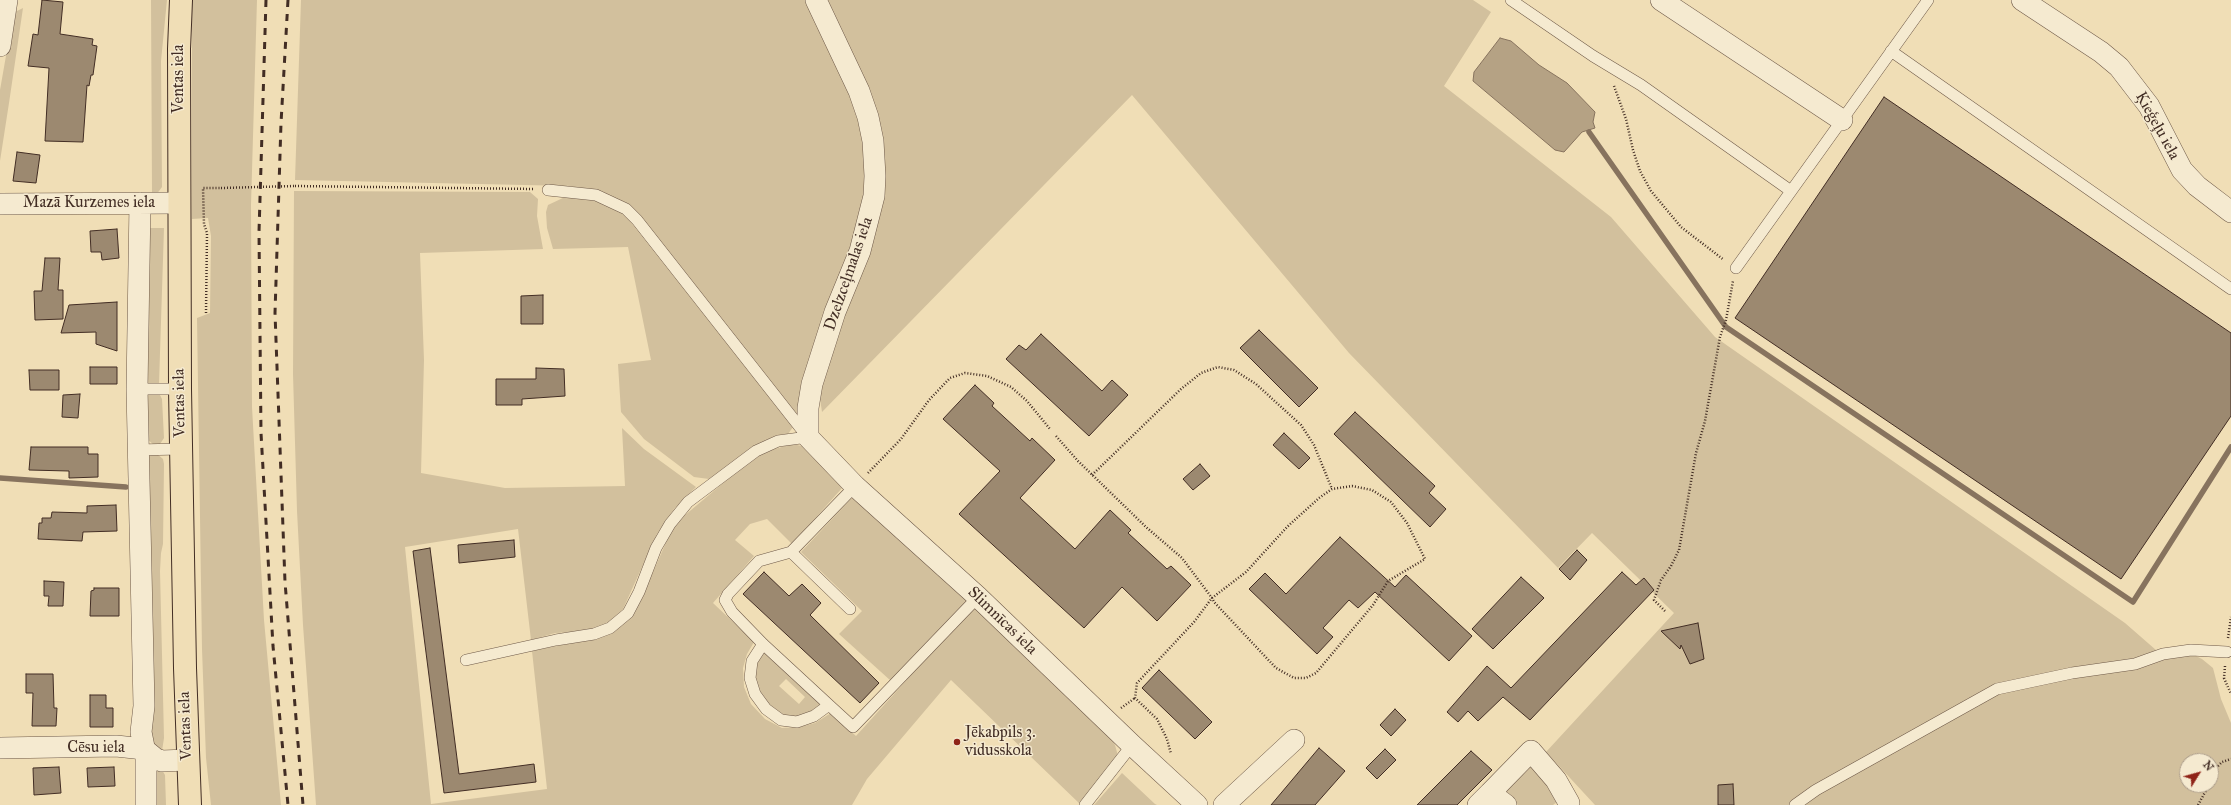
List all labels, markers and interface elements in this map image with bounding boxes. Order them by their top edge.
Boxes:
street label: Ventas iela [169,44,189,114]
street label: Ķieģeļu iela [2130,89,2184,163]
street label: Mazā Kurzemes iela [23,193,155,213]
street label: Dzelzceļmalas iela [821,215,877,333]
street label: Ventas iela [170,368,190,438]
street label: Slimnīcas iela [963,583,1041,659]
street label: Ventas iela [175,691,197,761]
place label: Jēkabpils 3. vidusskola [965,723,1035,761]
marker: Jēkabpils 3. vidusskola [952,737,962,747]
street label: Cēsu iela [67,738,125,758]
north arrow [2179,753,2219,793]
text: N [2200,758,2216,774]

